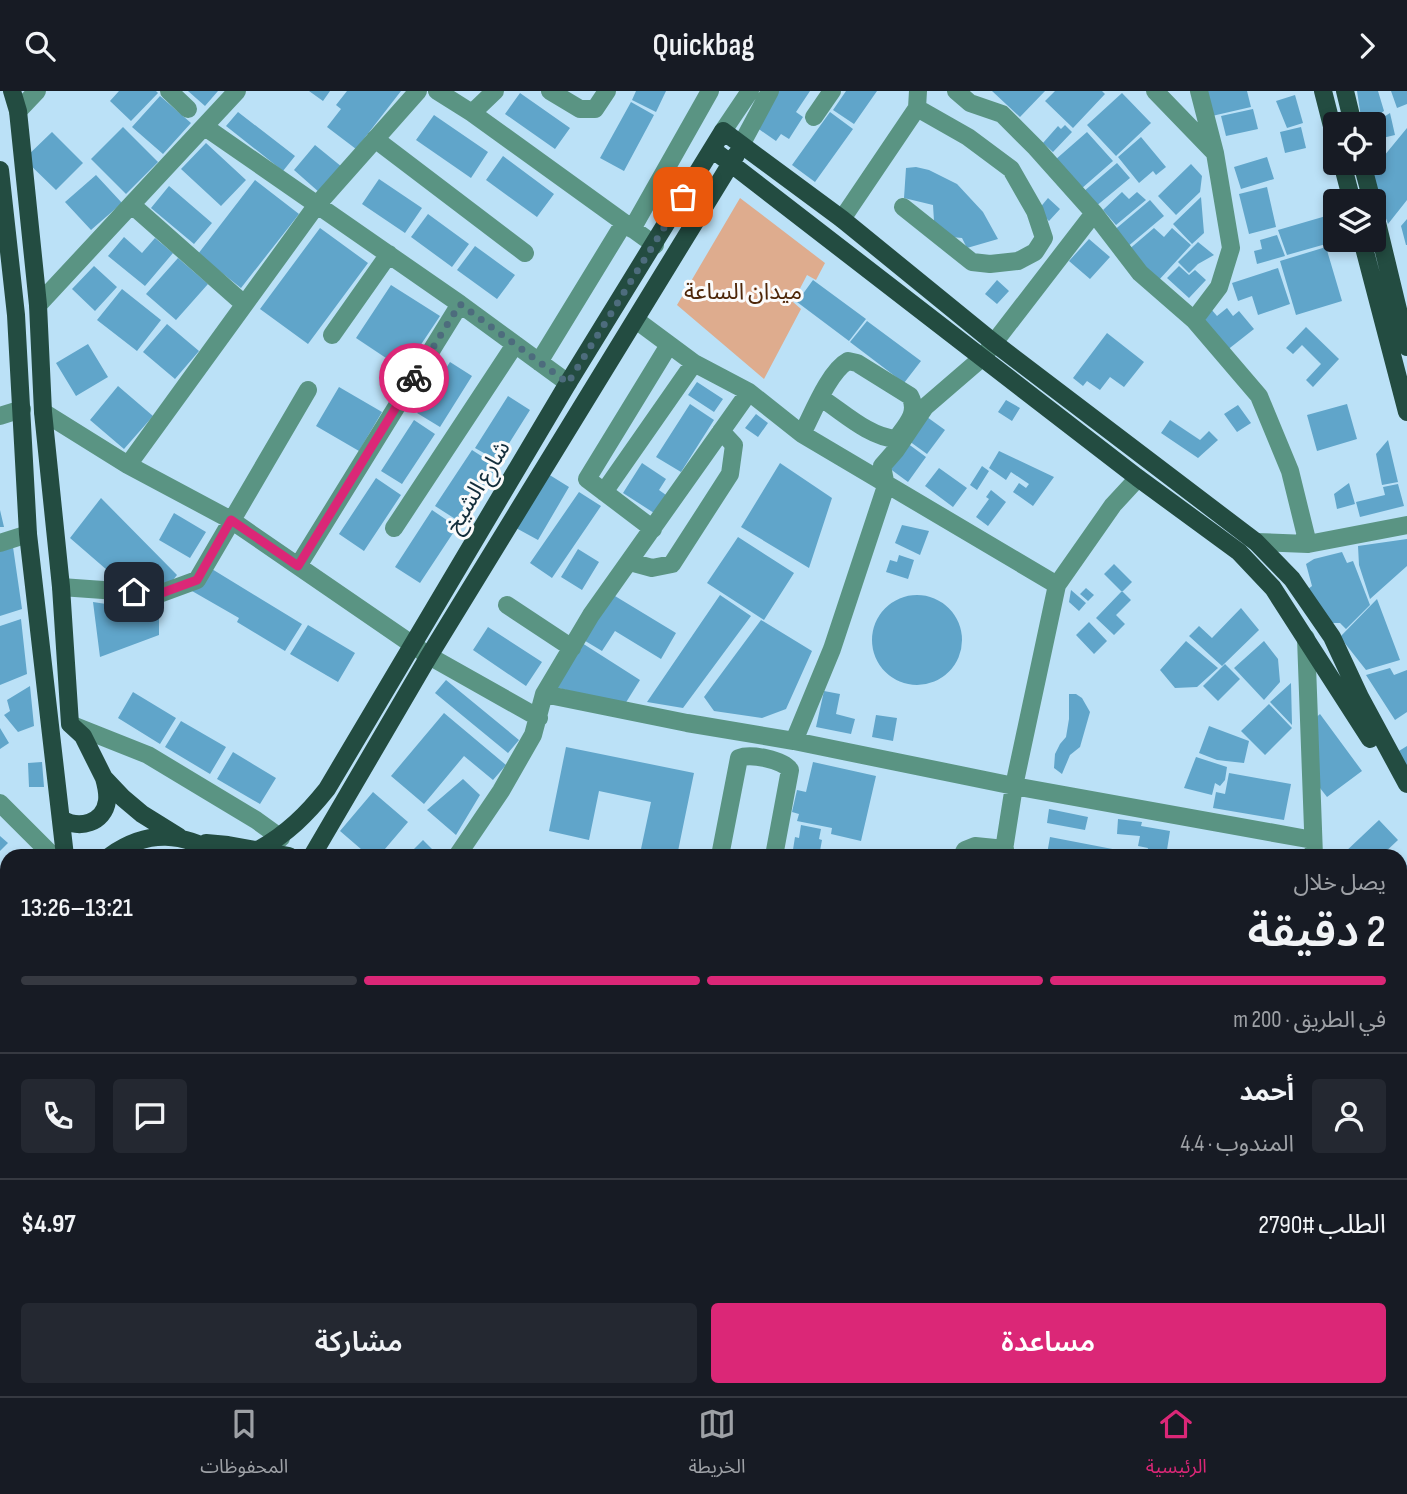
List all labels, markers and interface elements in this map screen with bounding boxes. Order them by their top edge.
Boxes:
text: Quickbag [652,26,755,65]
icon: search [21,27,59,65]
icon: forward [1348,27,1386,65]
map controls [1323,112,1386,252]
button: locate [1323,112,1386,175]
pin [653,167,713,227]
icon: bag [664,178,702,216]
button: layers [1323,189,1386,252]
park label: ميدان الساعة [684,278,802,306]
courier [379,343,449,413]
icon: bike [395,359,433,397]
street label: شارع الشيخ [439,436,518,539]
pin [104,562,164,622]
icon: home [115,573,153,611]
text: يصل خلال [1294,869,1386,897]
text: 13:21–13:26 [21,893,133,924]
text: 2 دقيقة [1248,905,1386,960]
text: في الطريق · 200 m [1233,1006,1386,1034]
text: أحمد [1240,1077,1294,1108]
button: phone [21,1079,95,1153]
button: chat [113,1079,187,1153]
button: person [1312,1079,1386,1153]
text: المندوب · 4.4 [1181,1130,1294,1158]
text: $4.97 [21,1209,76,1240]
text: الطلب #2790 [1258,1210,1386,1241]
button: مشاركة [21,1303,697,1383]
button: مساعدة [711,1303,1386,1383]
tab: المحفوظات [200,1405,288,1487]
tab: الخريطة [689,1405,746,1487]
tab: الرئيسية [1146,1405,1207,1487]

